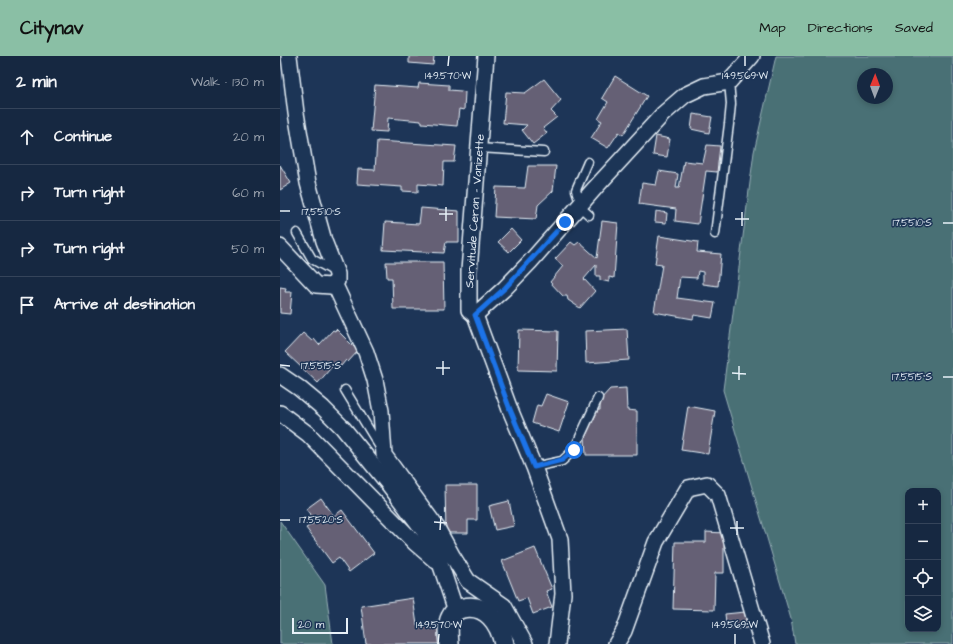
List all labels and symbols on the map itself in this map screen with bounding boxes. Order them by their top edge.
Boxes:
north arrow [857,68,893,104]
text: 149.570°W [425,69,472,83]
text: 149.569°W [722,69,769,83]
street label: Servitude Ceran - Vanizette [461,133,489,289]
text: 17.5510°S [301,205,341,219]
route end [556,213,574,231]
text: 17.5510°S [892,216,932,230]
text: 17.5515°S [301,359,342,373]
text: 17.5515°S [892,370,933,384]
route start [565,441,583,459]
text: 17.5520°S [299,513,343,527]
scale bar [292,616,348,635]
text: 149.570°W [416,618,463,632]
text: 149.569°W [712,618,759,632]

